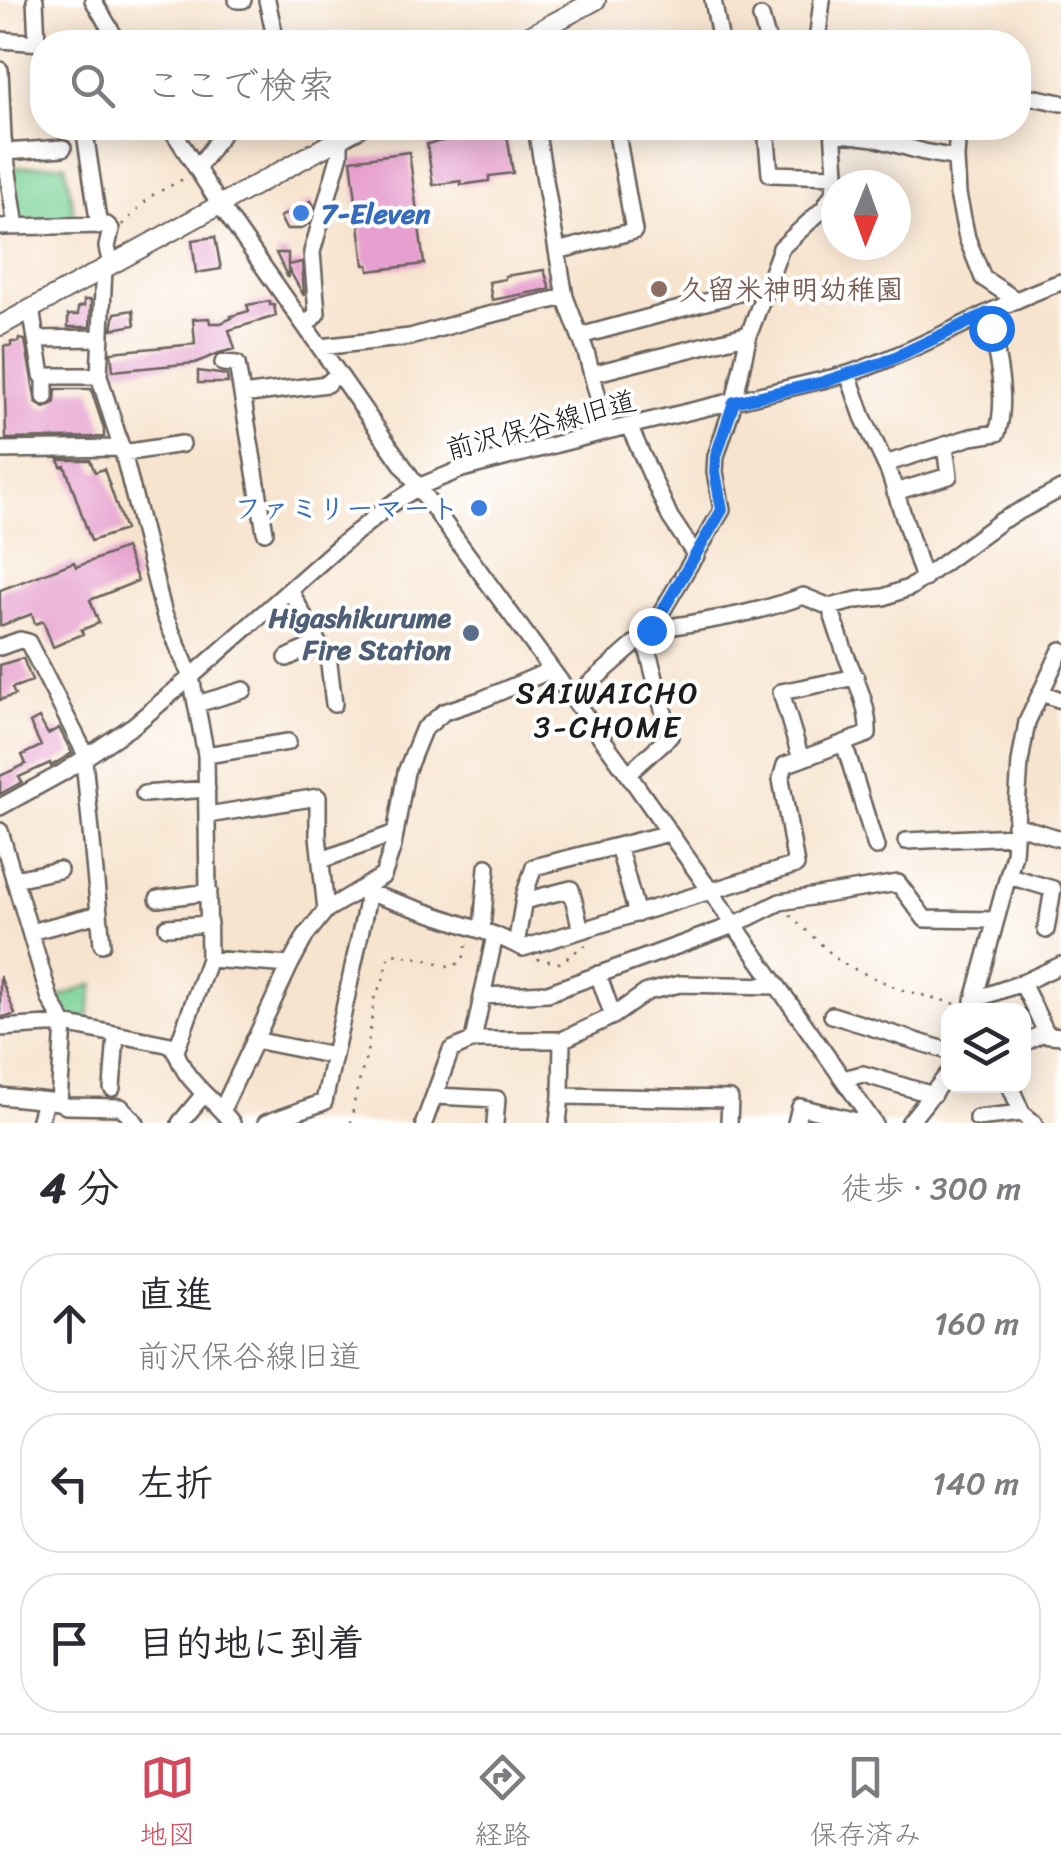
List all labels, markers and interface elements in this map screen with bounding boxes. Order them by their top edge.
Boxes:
search box [30,30,1031,140]
text: ここで検索 [145,52,335,119]
icon: search [65,58,120,113]
north arrow [821,170,911,260]
place label: 7-Eleven [321,189,431,238]
marker: 7-Eleven [290,202,312,224]
place label: 久留米神明幼稚園 [679,265,903,314]
marker: 久留米神明幼稚園 [648,278,670,300]
route start [969,306,1015,352]
street label: 前沢保谷線旧道 [440,376,642,474]
place label: ファミリーマート [234,484,459,533]
marker: ファミリーマート [468,497,490,519]
place label: Higashikurume Fire Station [269,593,452,674]
route end [629,608,675,654]
marker: Higashikurume Fire Station [460,622,482,644]
district label: SAIWAICHO 3-CHOME [516,666,700,754]
map controls [941,1003,1031,1093]
button: layers [941,1003,1031,1093]
text: 4 分 [40,1151,119,1225]
text: 徒歩 · 300 m [841,1160,1021,1217]
text: 直進 [137,1261,213,1328]
text: 160 m [934,1295,1019,1352]
icon: ahead [42,1296,97,1351]
text: 前沢保谷線旧道 [137,1328,361,1385]
text: 左折 [137,1450,213,1517]
text: 140 m [932,1455,1019,1512]
icon: left [42,1456,97,1511]
text: 目的地に到着 [137,1610,365,1677]
icon: arrive [42,1616,97,1671]
tab: 地図 [139,1750,196,1859]
tab: 経路 [474,1750,531,1859]
tab: 保存済み [809,1750,922,1859]

